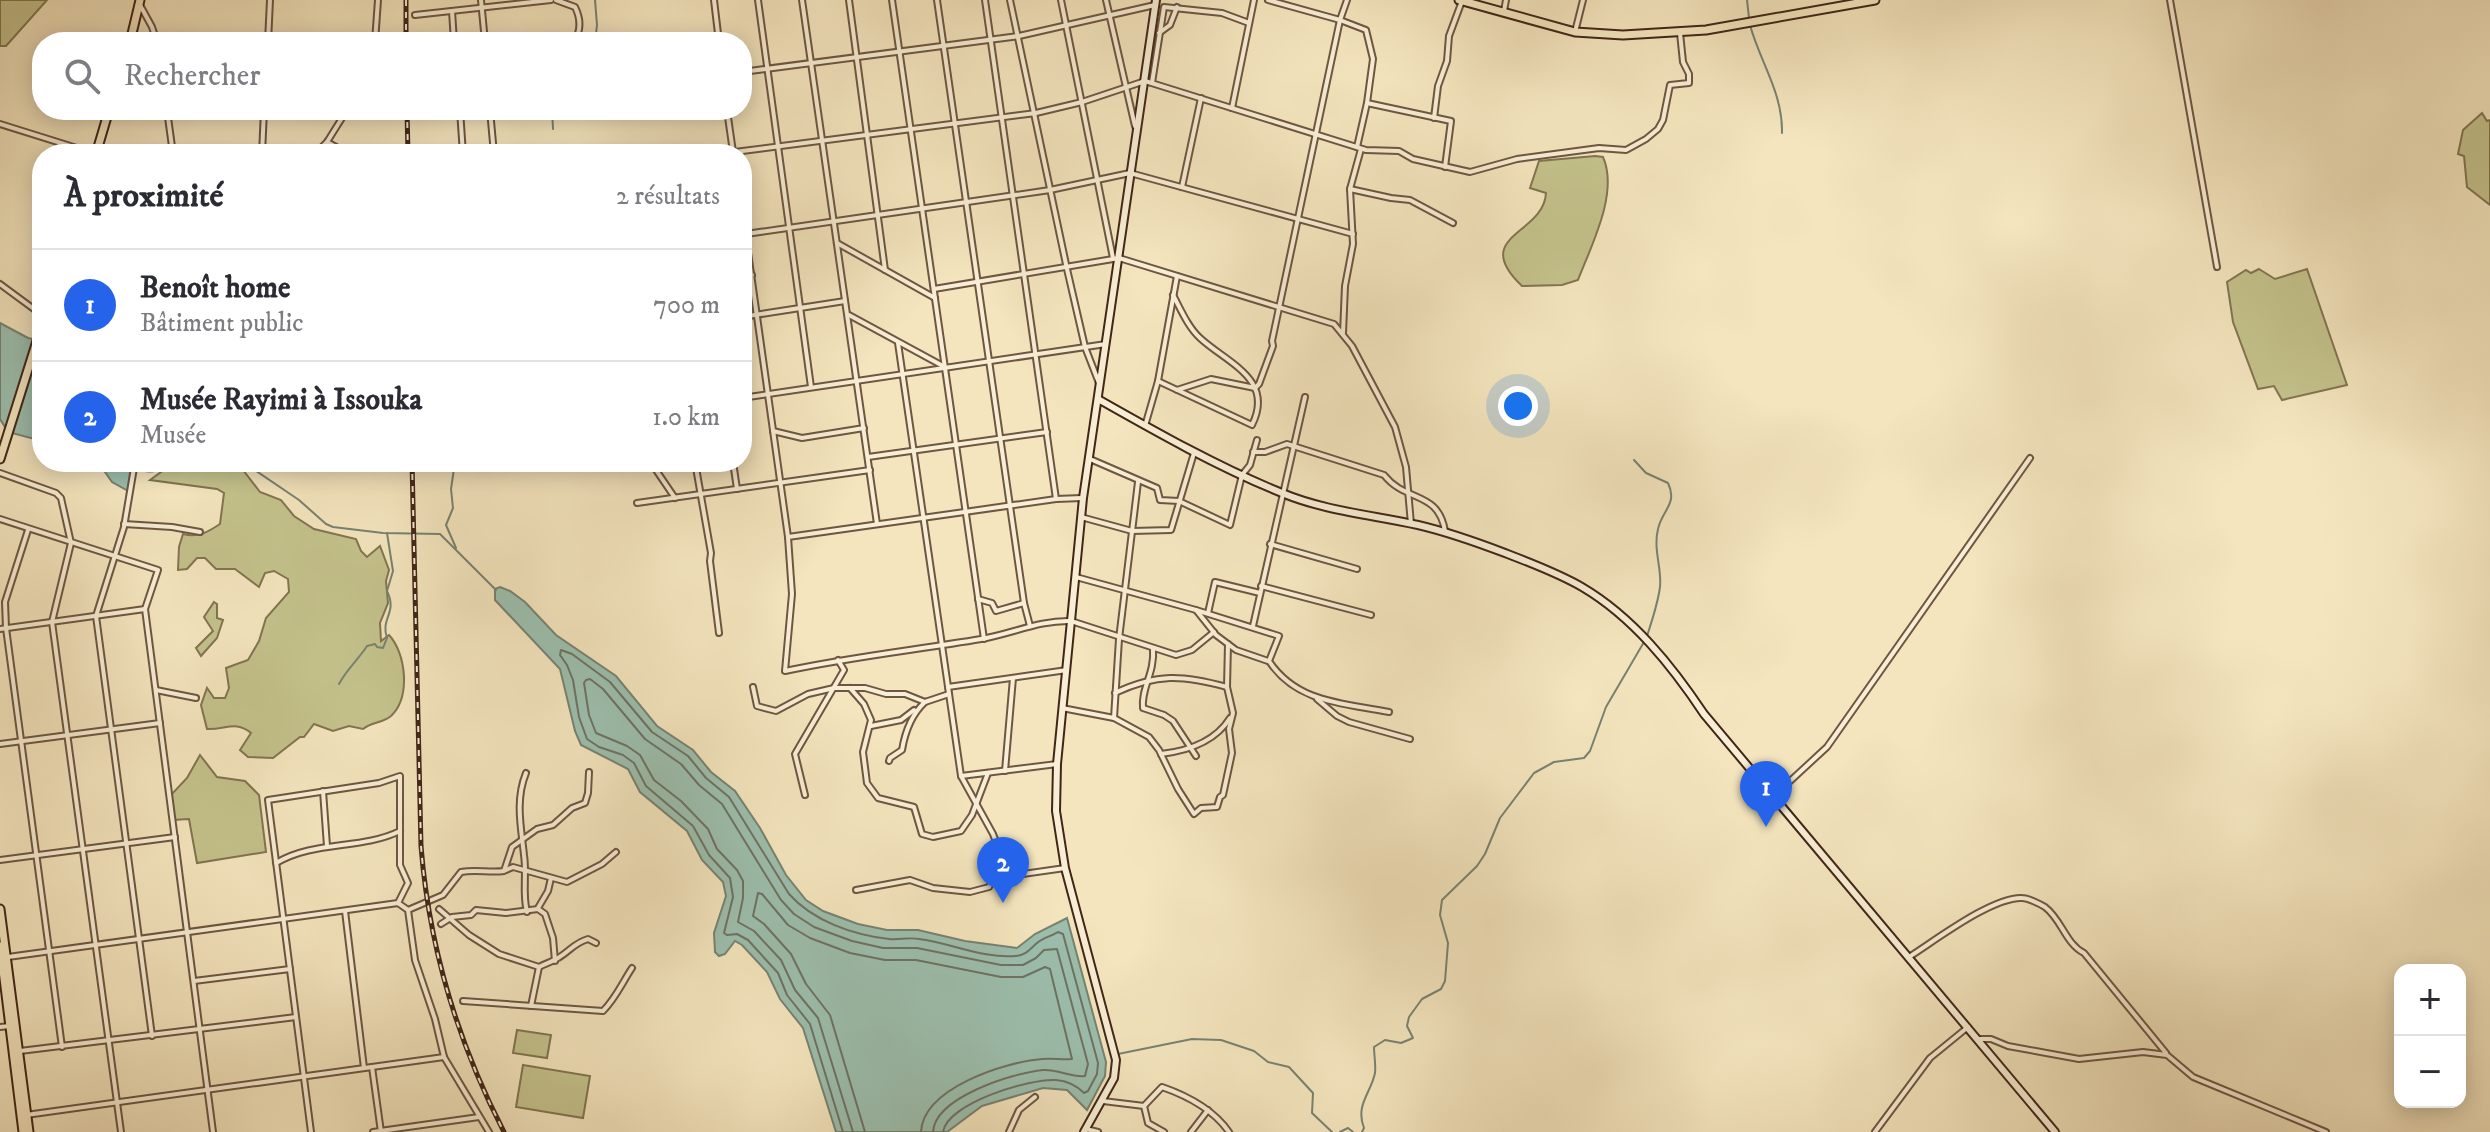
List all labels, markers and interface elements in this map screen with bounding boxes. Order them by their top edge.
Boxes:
search box [32,32,752,120]
icon: search [60,54,104,98]
text: Rechercher [124,58,260,95]
text: À proximité [64,175,224,217]
text: 2 résultats [616,180,720,213]
text: Benoît home [140,270,290,307]
text: 1 [85,289,95,322]
text: 700 m [653,289,720,322]
text: Bâtiment public [140,307,303,340]
text: Musée Rayimi à Issouka [140,382,422,419]
your location [1498,386,1538,426]
text: 2 [84,401,96,434]
text: 1.0 km [652,401,720,434]
text: Musée [140,419,206,452]
pin: 1 [1740,761,1792,827]
pin: 2 [977,837,1029,903]
map controls [2394,964,2466,1108]
button: + [2394,964,2466,1036]
button: − [2394,1036,2466,1108]

